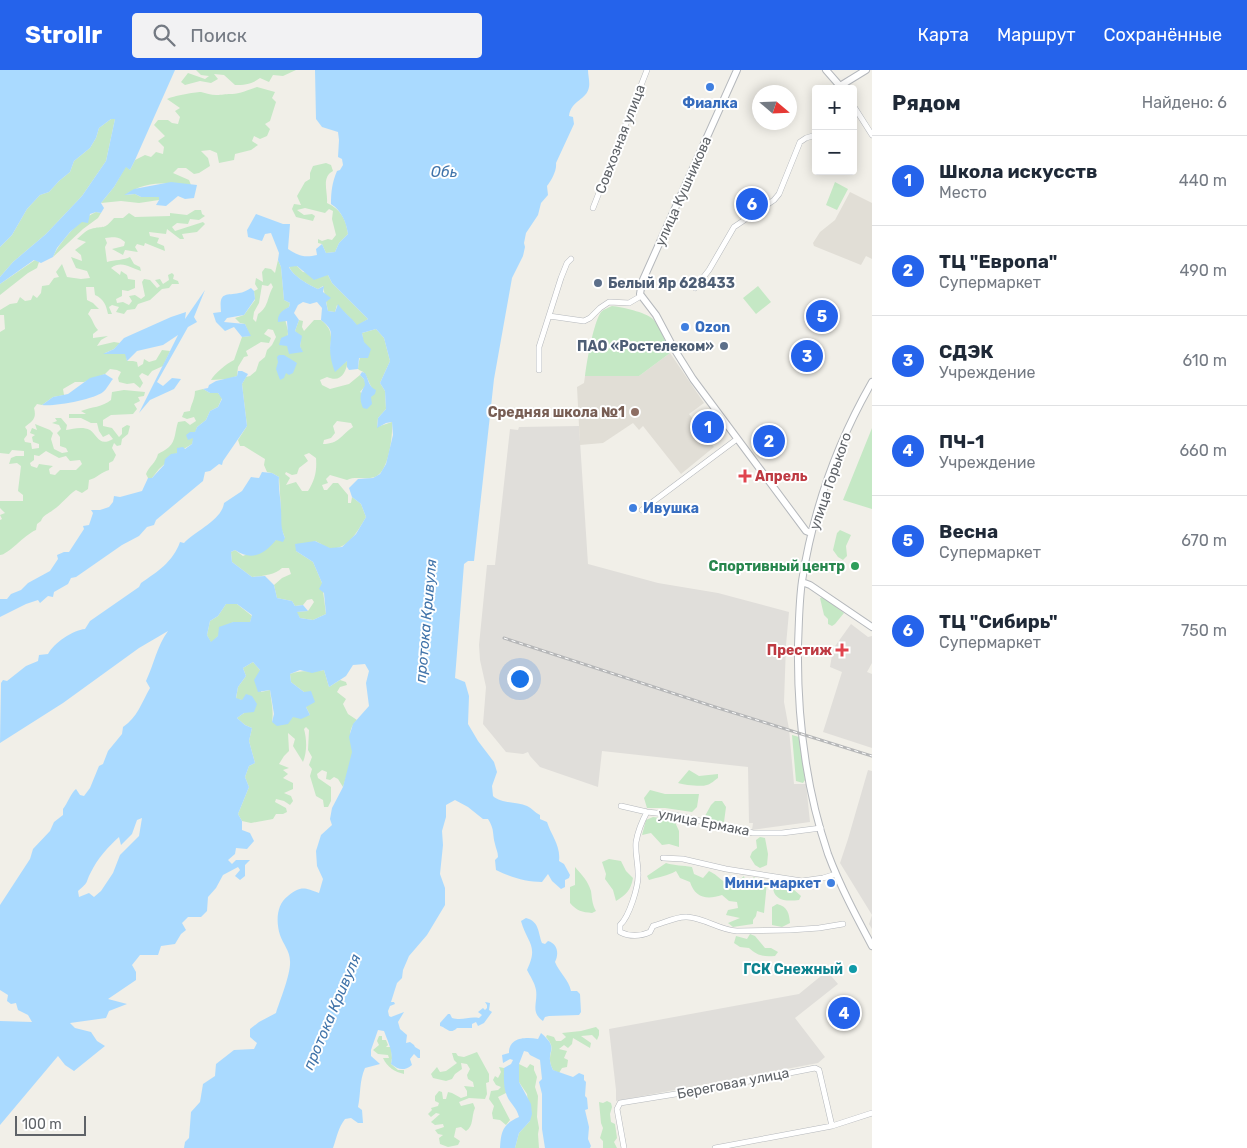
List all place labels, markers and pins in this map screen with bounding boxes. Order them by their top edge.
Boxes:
marker: Фиалка [704,81,716,93]
place label: Фиалка [682,95,738,112]
pin: 6 [736,185,768,223]
place label: Белый Яр 628433 [608,275,735,292]
marker: Белый Яр 628433 [592,277,604,289]
pin: 5 [806,297,838,335]
place label: Ozon [695,319,730,336]
marker: Ozon [679,321,691,333]
pin: 3 [791,337,823,375]
place label: ПАО «Ростелеком» [577,338,714,355]
marker: ПАО «Ростелеком» [718,340,730,352]
place label: Средняя школа №1 [488,404,625,421]
marker: Средняя школа №1 [629,406,641,418]
pin: 1 [692,408,724,446]
pin: 2 [753,422,785,460]
place label: Апрель [755,468,808,485]
marker: Апрель [739,470,751,482]
place label: Ивушка [643,500,699,517]
marker: Ивушка [627,502,639,514]
place label: Спортивный центр [709,558,845,575]
marker: Спортивный центр [849,560,861,572]
place label: Престиж [767,642,832,659]
marker: Престиж [836,644,848,656]
place label: Мини-маркет [725,875,821,892]
marker: Мини-маркет [825,877,837,889]
place label: ГСК Снежный [743,961,843,978]
marker: ГСК Снежный [847,963,859,975]
pin: 4 [828,994,860,1032]

